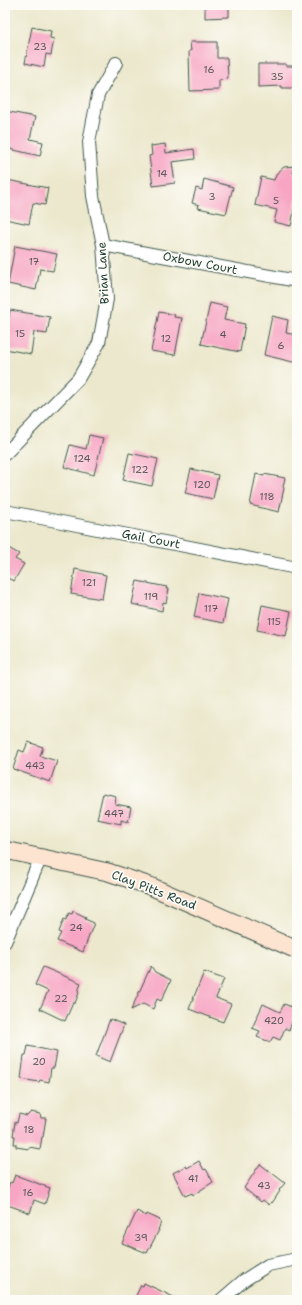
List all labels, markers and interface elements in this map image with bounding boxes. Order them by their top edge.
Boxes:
house number: 23 [33,40,47,53]
house number: 16 [204,63,214,76]
house number: 35 [271,70,283,83]
house number: 14 [157,167,167,180]
house number: 3 [209,190,216,203]
house number: 5 [273,194,279,207]
street label: Brian Lane [93,241,113,305]
street label: Oxbow Court [161,248,239,278]
house number: 17 [29,255,39,268]
house number: 15 [15,327,25,340]
house number: 4 [220,328,227,341]
house number: 12 [161,332,171,345]
house number: 6 [278,339,285,352]
house number: 124 [73,452,91,465]
house number: 122 [131,463,149,476]
house number: 120 [193,478,211,491]
house number: 118 [260,490,274,503]
street label: Gail Court [120,525,182,553]
house number: 121 [82,576,96,589]
house number: 119 [144,590,158,603]
house number: 117 [204,602,218,615]
house number: 115 [267,615,281,628]
house number: 443 [25,759,45,772]
house number: 447 [104,807,124,820]
street label: Clay Pitts Road [109,866,199,914]
house number: 24 [69,921,83,934]
house number: 22 [54,992,68,1005]
house number: 420 [264,1014,284,1027]
house number: 20 [32,1055,46,1068]
house number: 18 [23,1123,35,1136]
house number: 41 [188,1172,198,1185]
house number: 43 [257,1179,271,1192]
house number: 16 [23,1186,33,1199]
house number: 39 [134,1231,148,1244]

